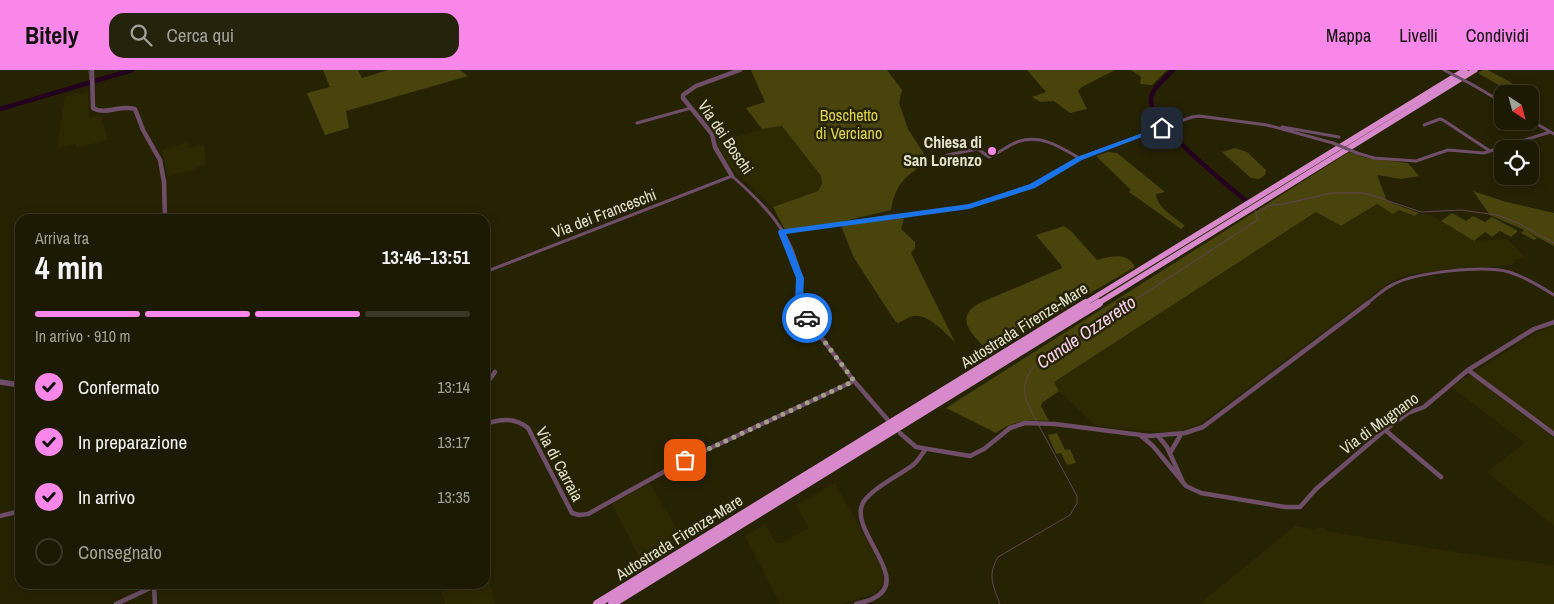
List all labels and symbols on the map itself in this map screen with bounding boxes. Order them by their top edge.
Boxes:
north arrow [1494,85,1539,130]
street label: Via dei Boschi [693,96,759,178]
park label: Boschetto di Verciano [816,104,882,144]
pin [1141,107,1183,149]
place label: Chiesa di San Lorenzo [903,131,982,171]
marker: Chiesa di San Lorenzo [986,145,998,157]
street label: Via dei Franceschi [549,183,659,243]
street label: Autostrada Firenze-Mare [955,277,1092,374]
water label: Canale Ozzeretto [1031,290,1141,374]
courier [782,293,832,343]
street label: Via di Mugnano [1335,387,1423,459]
street label: Via di Carraia [531,423,589,506]
pin [664,439,706,481]
street label: Autostrada Firenze-Mare [610,489,747,586]

